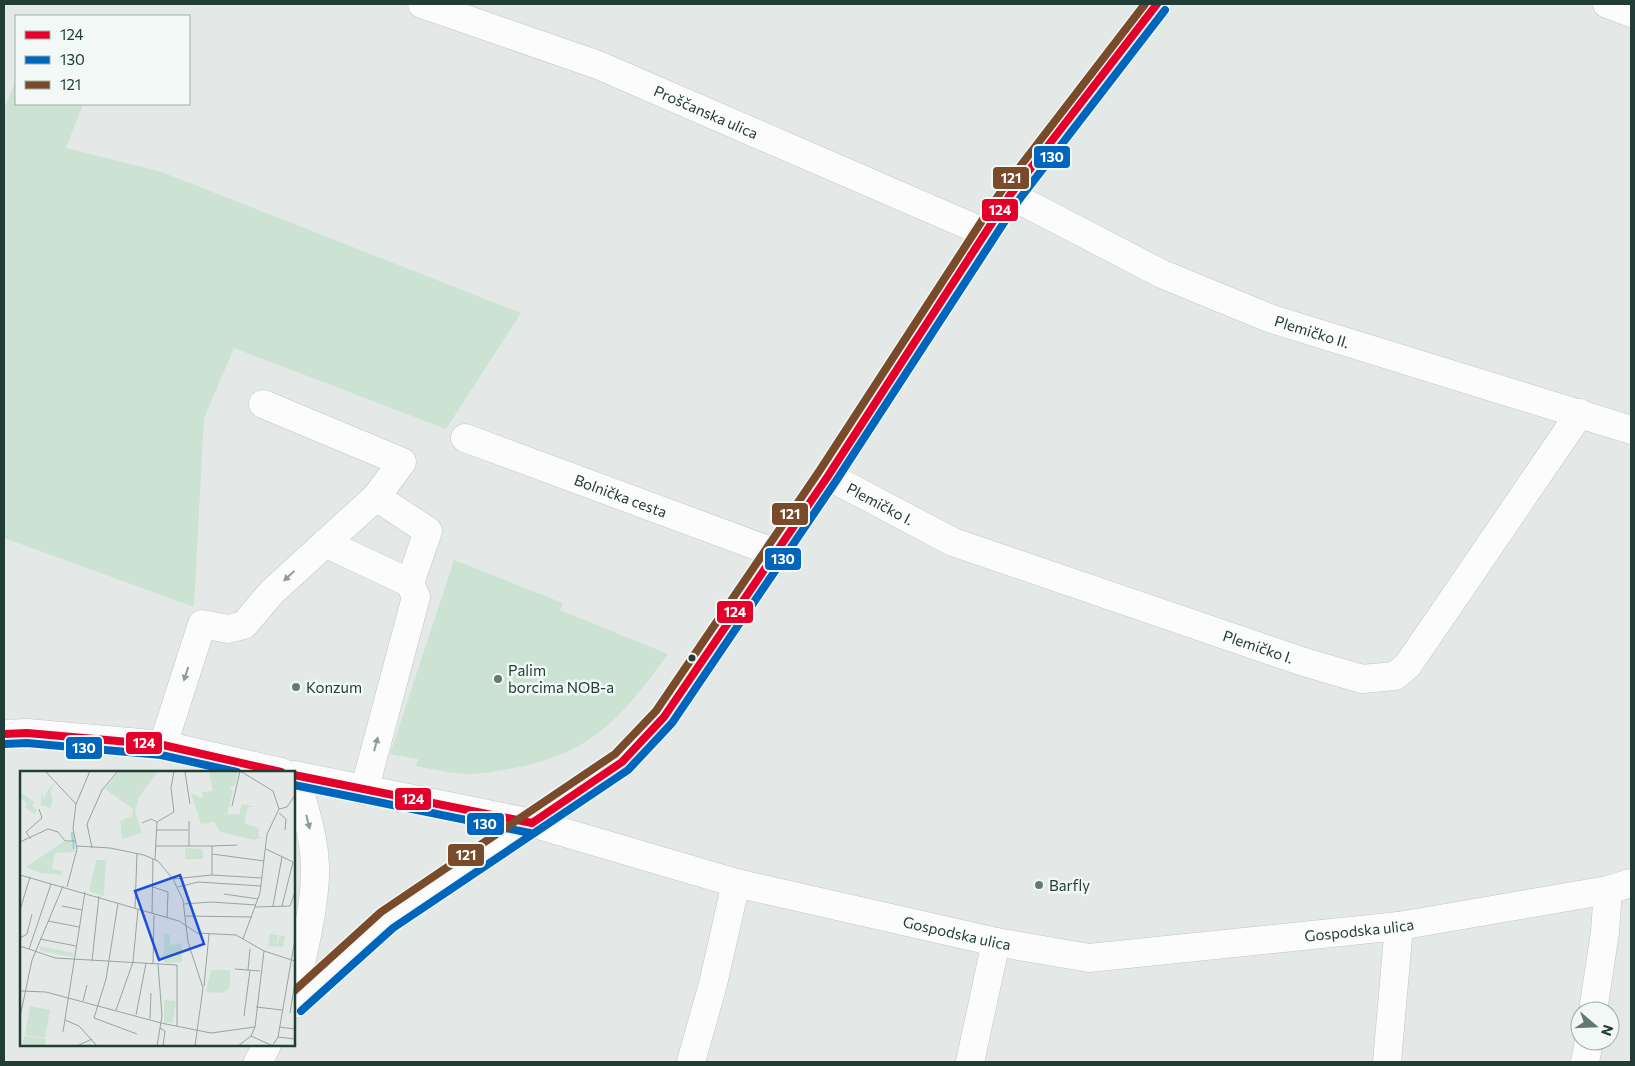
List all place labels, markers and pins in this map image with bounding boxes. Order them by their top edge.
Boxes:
unlabelled marker [687,653,697,663]
place label: Palim borcima NOB-a [508,661,614,696]
marker: Palim borcima NOB-a [492,673,504,685]
place label: Konzum [306,678,362,696]
marker: Konzum [290,681,302,693]
place label: Barfly [1049,876,1090,894]
marker: Barfly [1033,879,1045,891]

